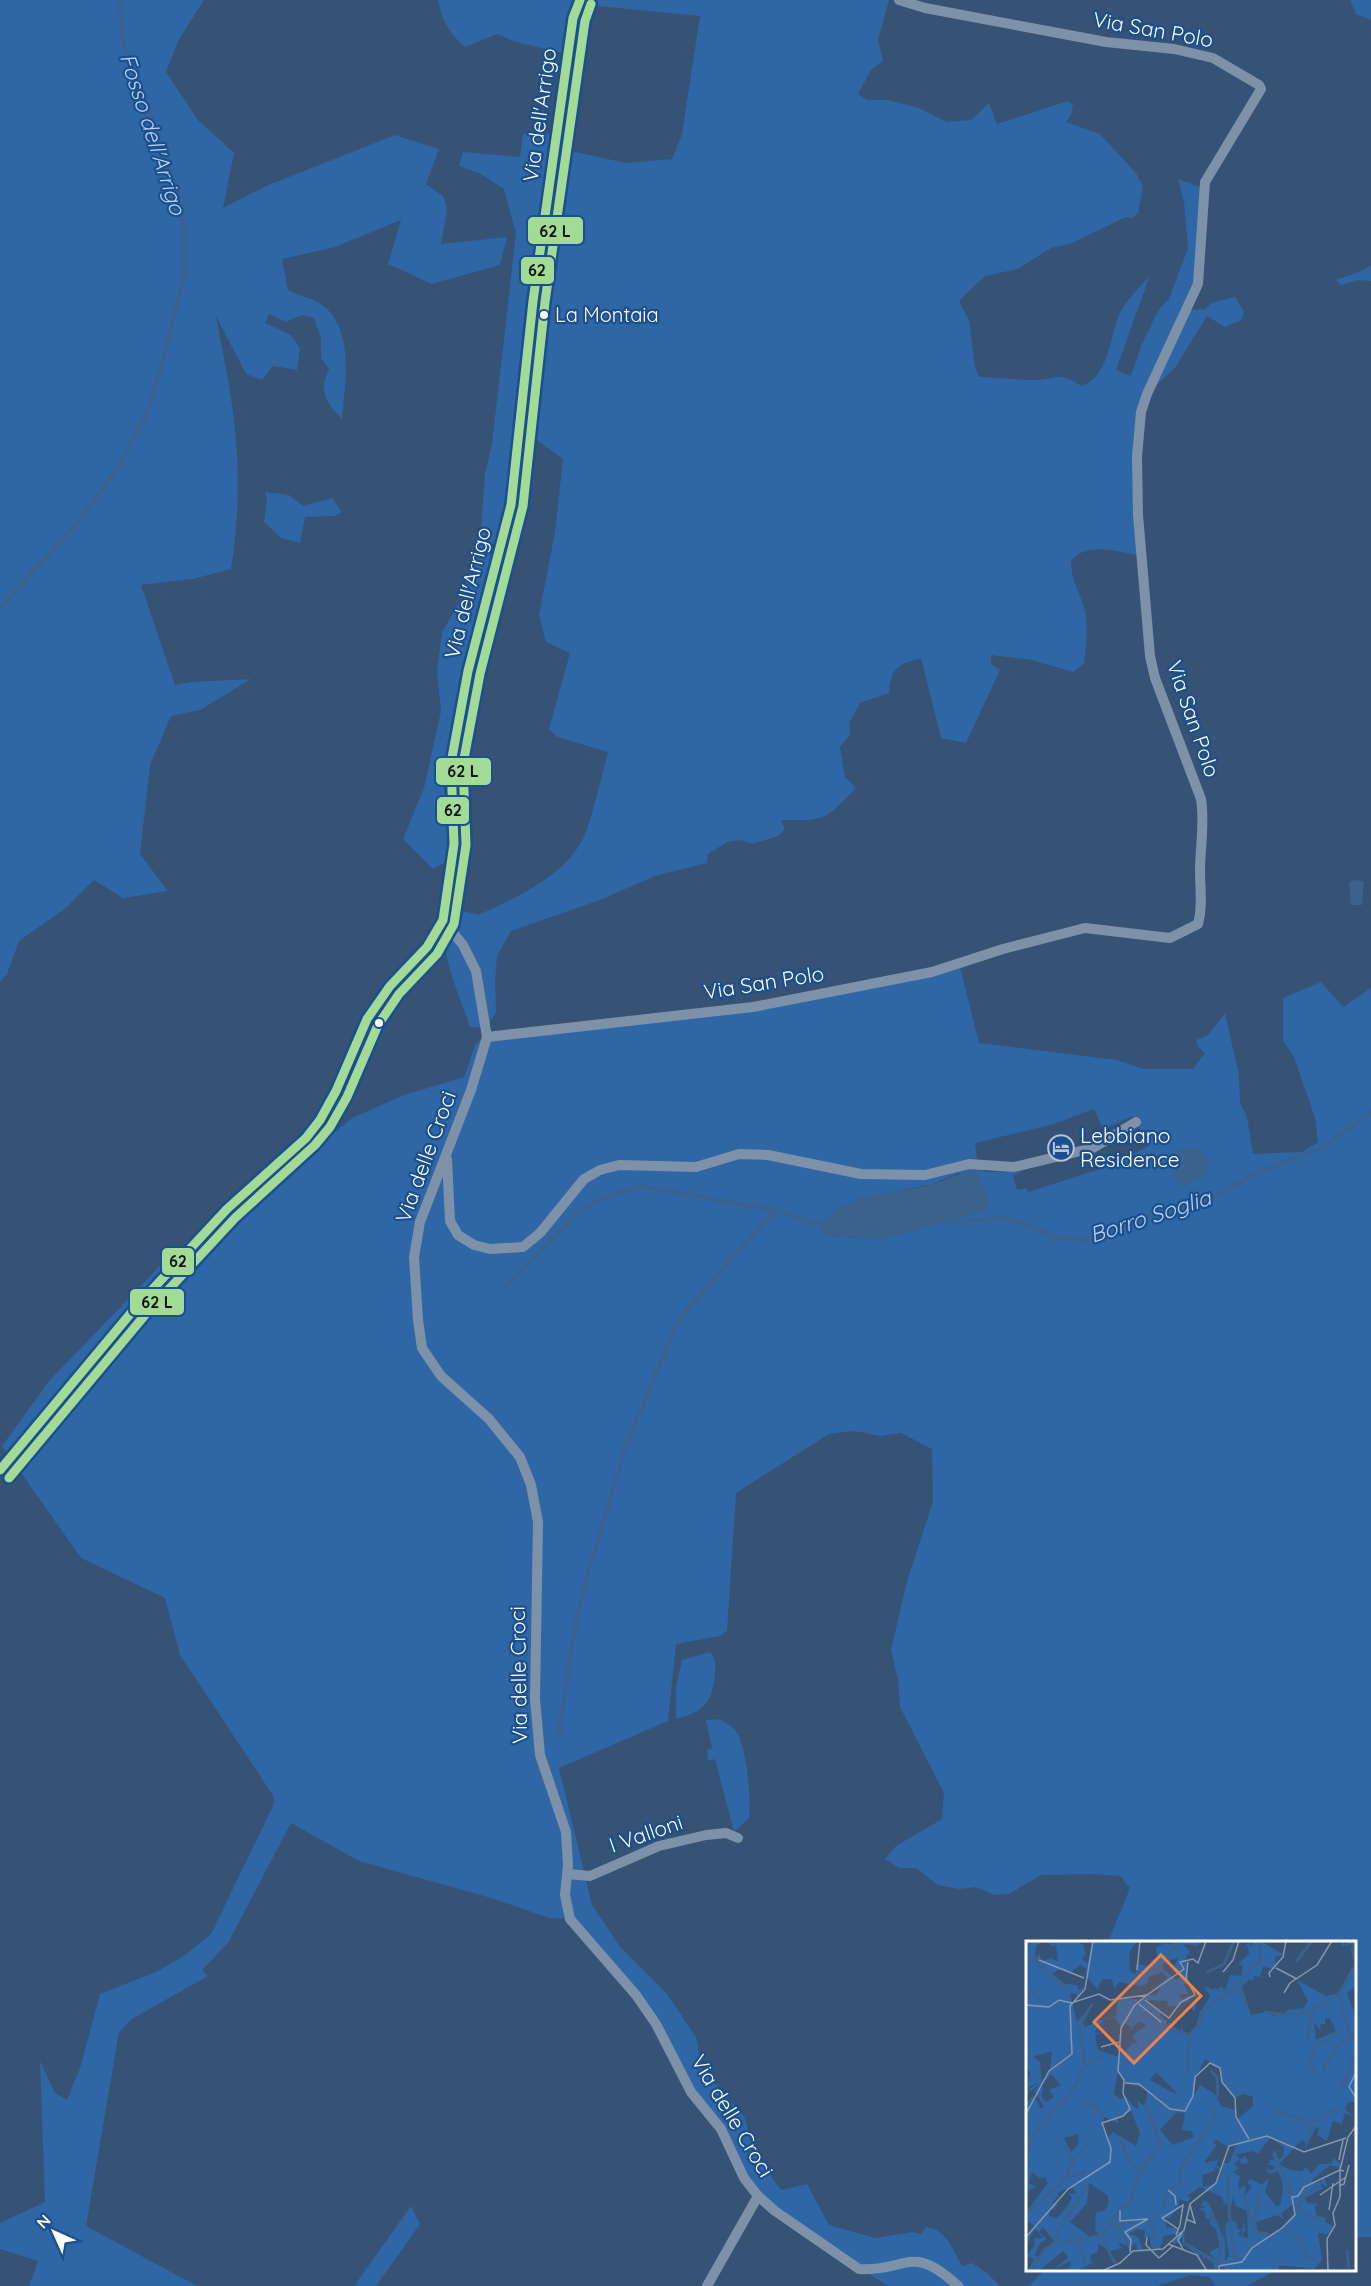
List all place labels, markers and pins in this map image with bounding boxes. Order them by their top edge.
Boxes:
place label: La Montaia [555,302,659,327]
marker: La Montaia [538,309,550,321]
unlabelled marker [373,1017,385,1029]
place label: Lebbiano Residence [1080,1122,1180,1172]
hotel icon: Lebbiano Residence [1046,1133,1076,1163]

